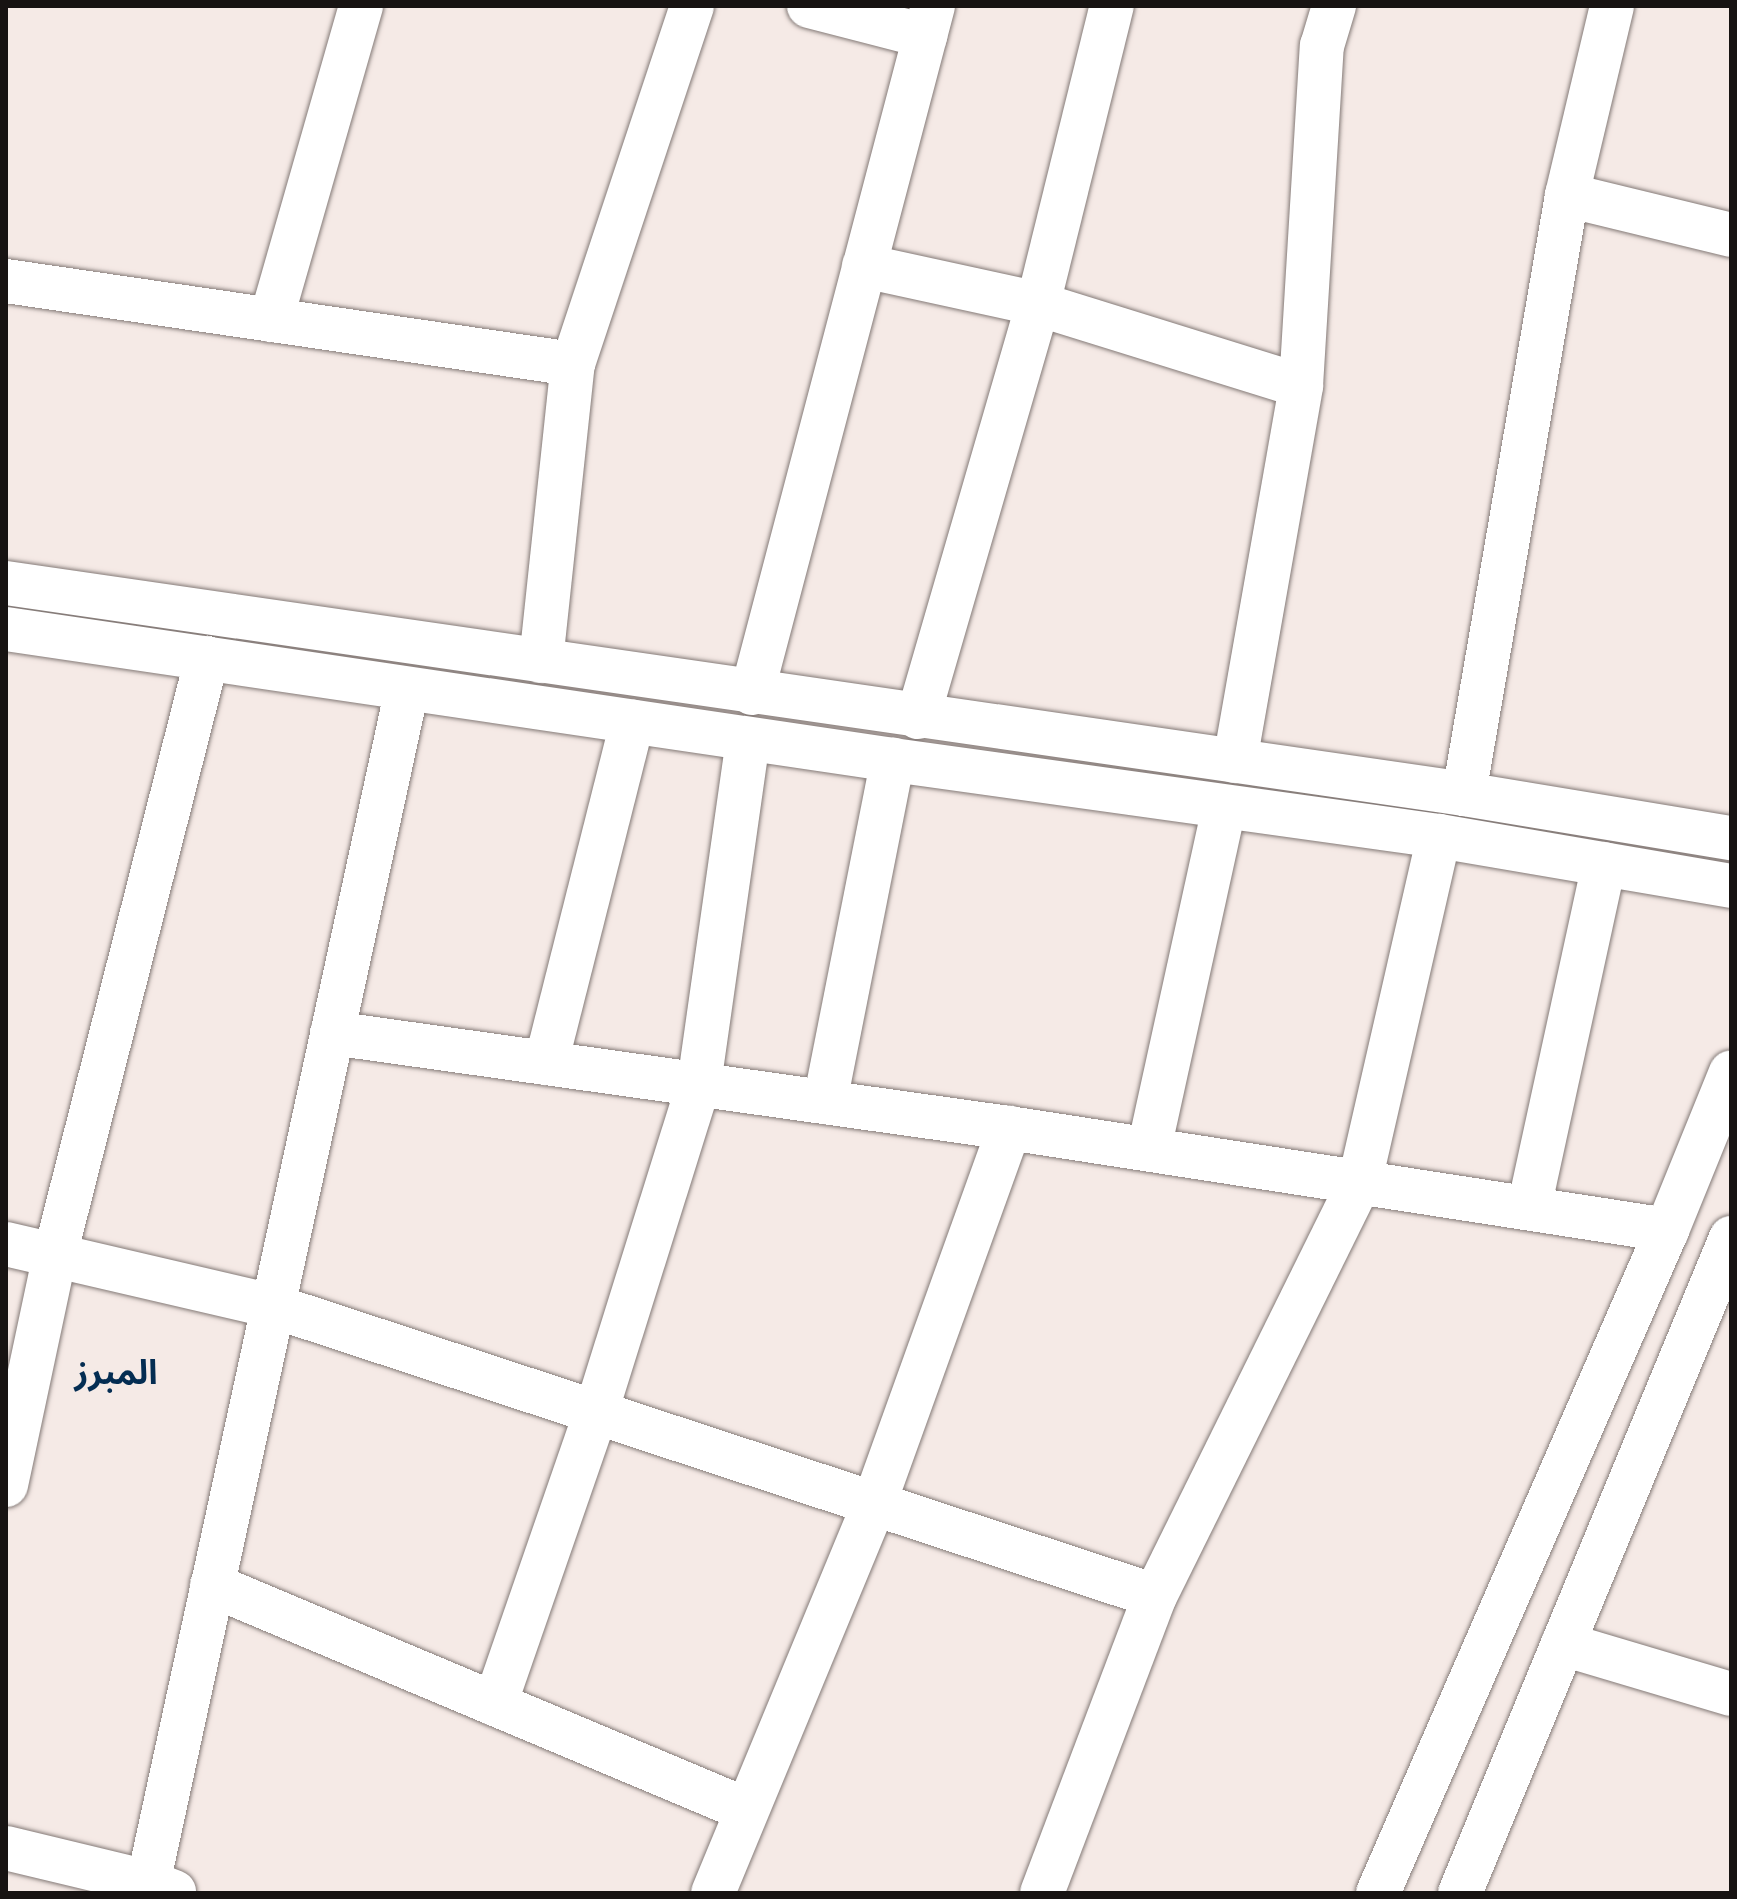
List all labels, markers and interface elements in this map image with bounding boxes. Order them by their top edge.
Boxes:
district label: المبرز [75,1353,157,1393]

